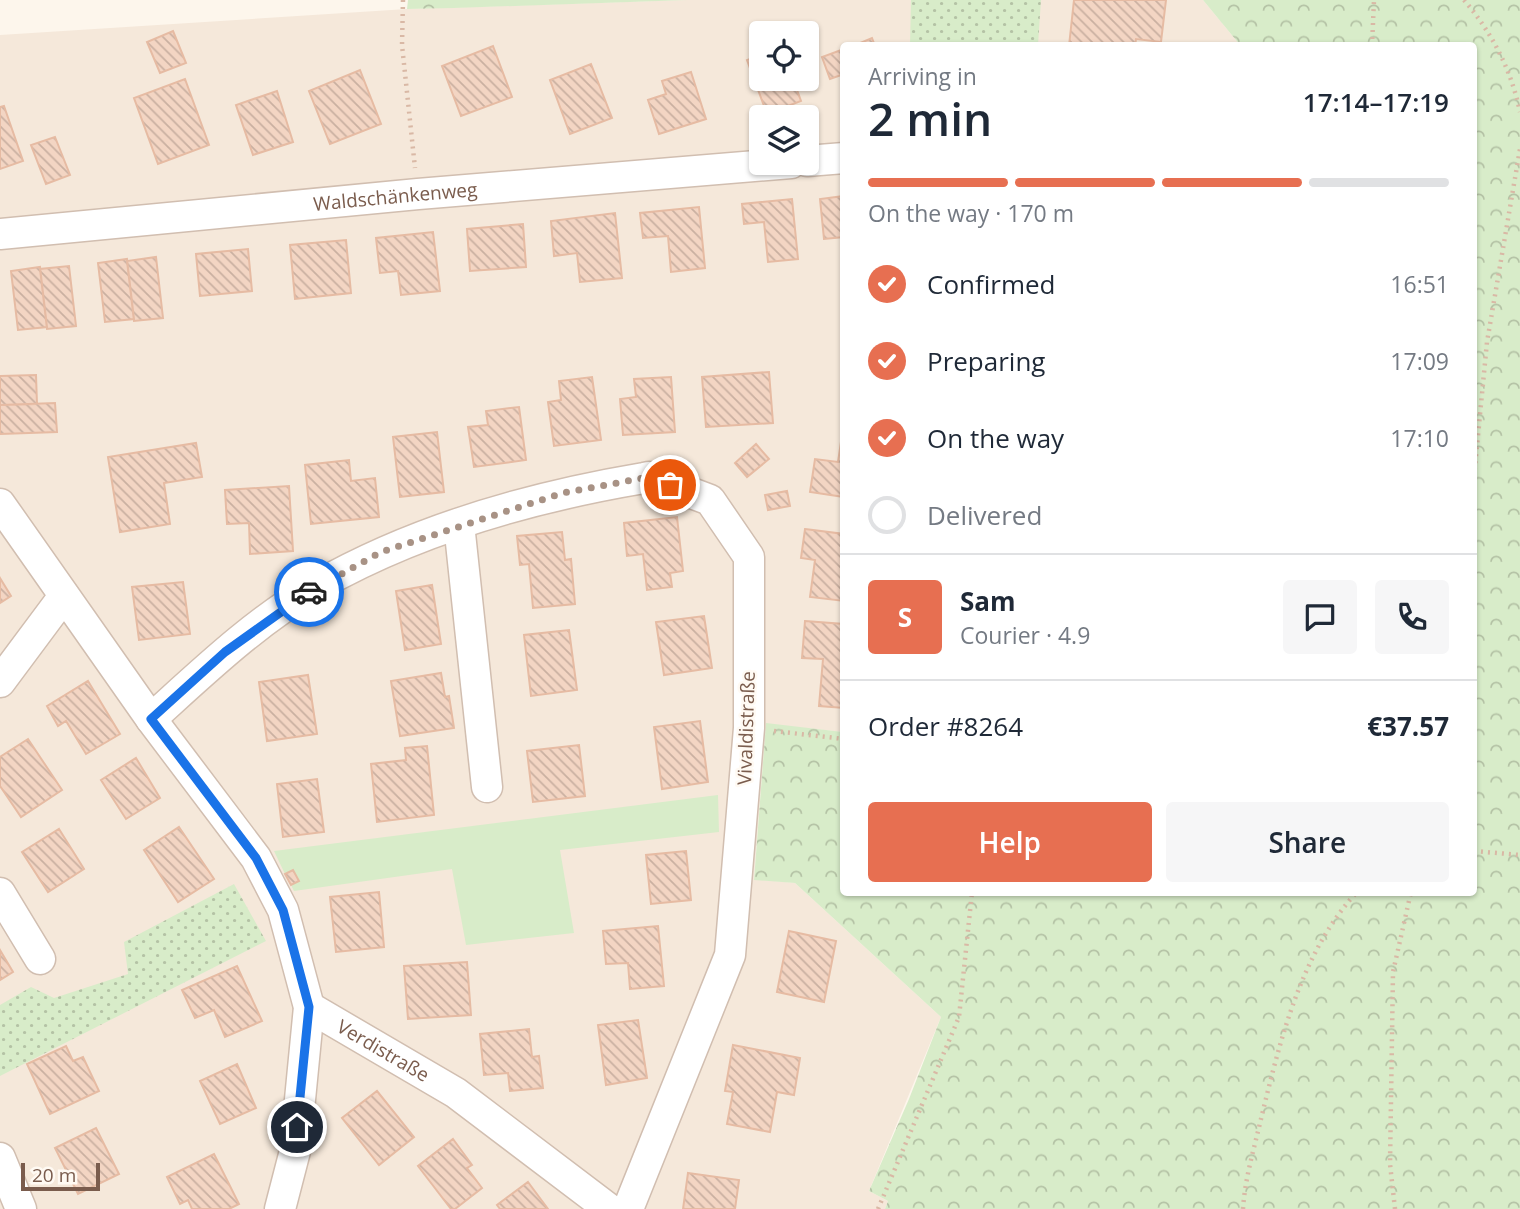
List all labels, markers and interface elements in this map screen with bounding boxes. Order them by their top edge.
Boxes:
map controls [749,21,819,175]
button: locate [749,21,819,91]
text: Arriving in [868,60,977,92]
text: 17:14–17:19 [1303,84,1449,120]
text: 2 min [868,87,992,149]
button: layers [749,105,819,175]
street label: Waldschänkenweg [312,176,478,217]
text: On the way · 170 m [868,197,1074,229]
icon: check [868,265,906,303]
text: Confirmed [927,266,1055,302]
text: 16:51 [1390,268,1449,300]
icon: check [868,342,906,380]
text: Preparing [927,343,1045,379]
text: 17:09 [1390,345,1449,377]
icon: check [868,419,906,457]
text: On the way [927,420,1064,456]
text: 17:10 [1390,422,1449,454]
pin [640,455,700,515]
icon: bag [651,466,689,504]
text: Delivered [927,497,1042,533]
courier [274,557,344,627]
icon: car [290,573,328,611]
button: chat [1283,580,1357,654]
button: phone [1375,580,1449,654]
text: Sam [960,583,1016,619]
text: S [898,599,912,635]
text: Courier · 4.9 [960,619,1090,651]
street label: Vivaldistraße [731,671,761,785]
text: Order #8264 [868,708,1023,744]
text: €37.57 [1367,708,1449,744]
button: Help [868,802,1152,882]
button: Share [1166,802,1449,882]
street label: Verdistraße [332,1013,434,1088]
pin [267,1097,327,1157]
icon: home [278,1108,316,1146]
scale bar [21,1160,100,1192]
text: 20 m [32,1162,76,1188]

